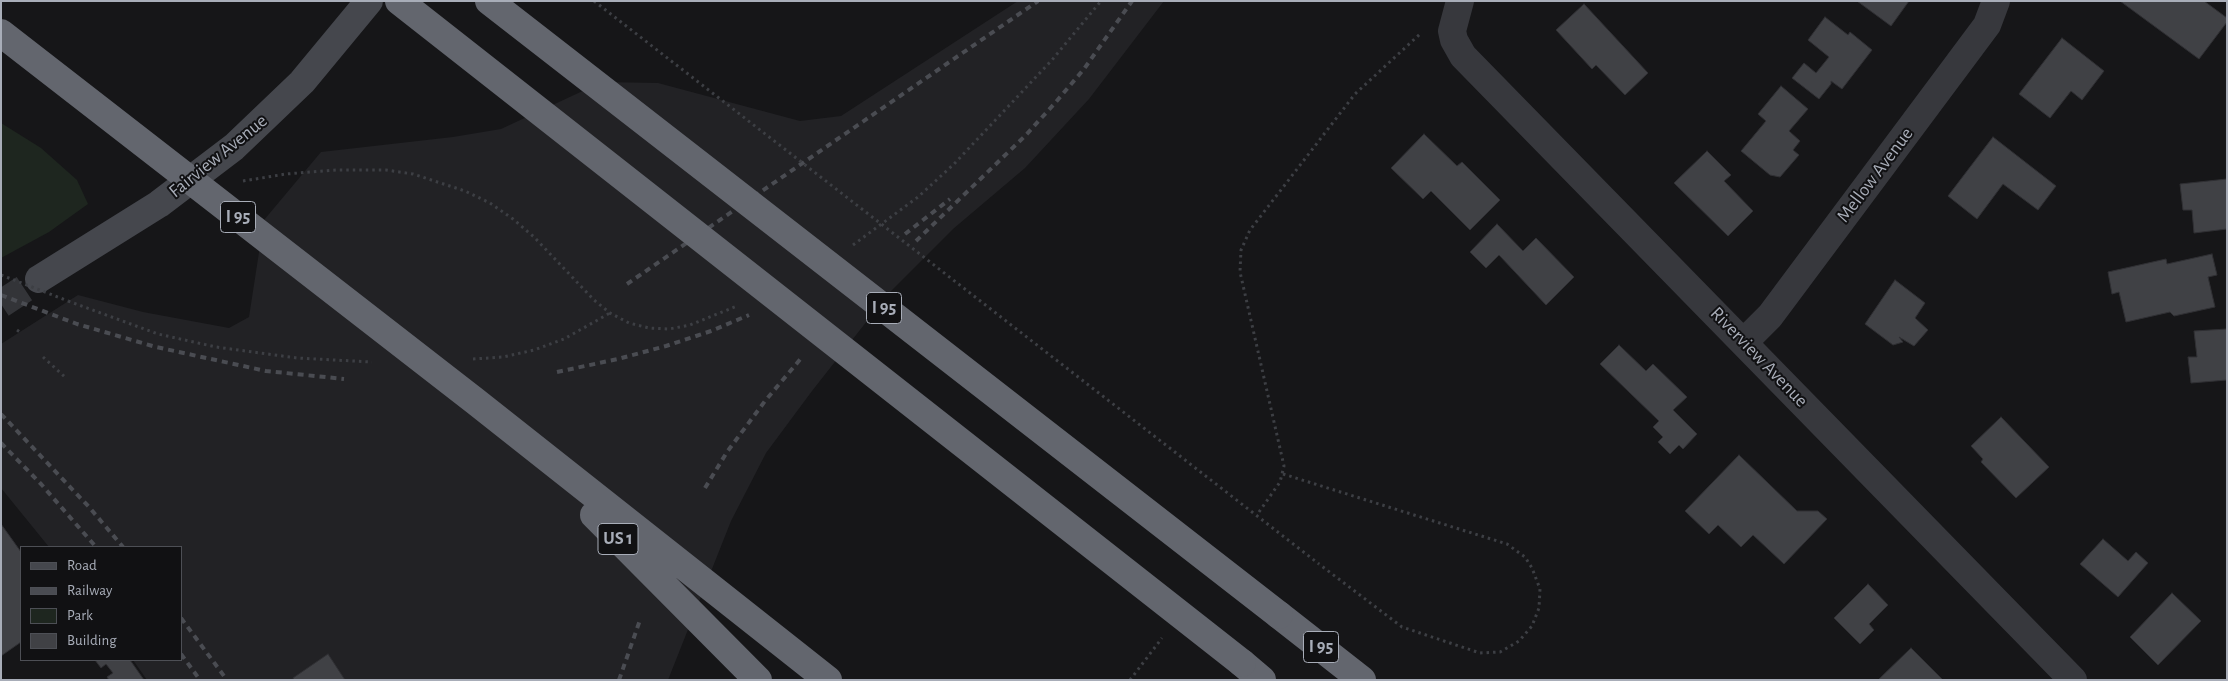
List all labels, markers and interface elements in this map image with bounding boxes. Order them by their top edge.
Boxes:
street label: Fairview Avenue [164,109,272,203]
street label: Mellow Avenue [1832,123,1918,227]
road number: I 95 [220,202,256,232]
road number: I 95 [866,292,902,324]
street label: Riverview Avenue [1705,302,1813,412]
road number: US 1 [598,524,638,554]
legend [20,546,182,661]
text: Road [67,558,97,573]
text: Railway [67,583,112,598]
text: Park [67,608,93,623]
road number: I 95 [1304,632,1338,662]
text: Building [67,633,117,648]

